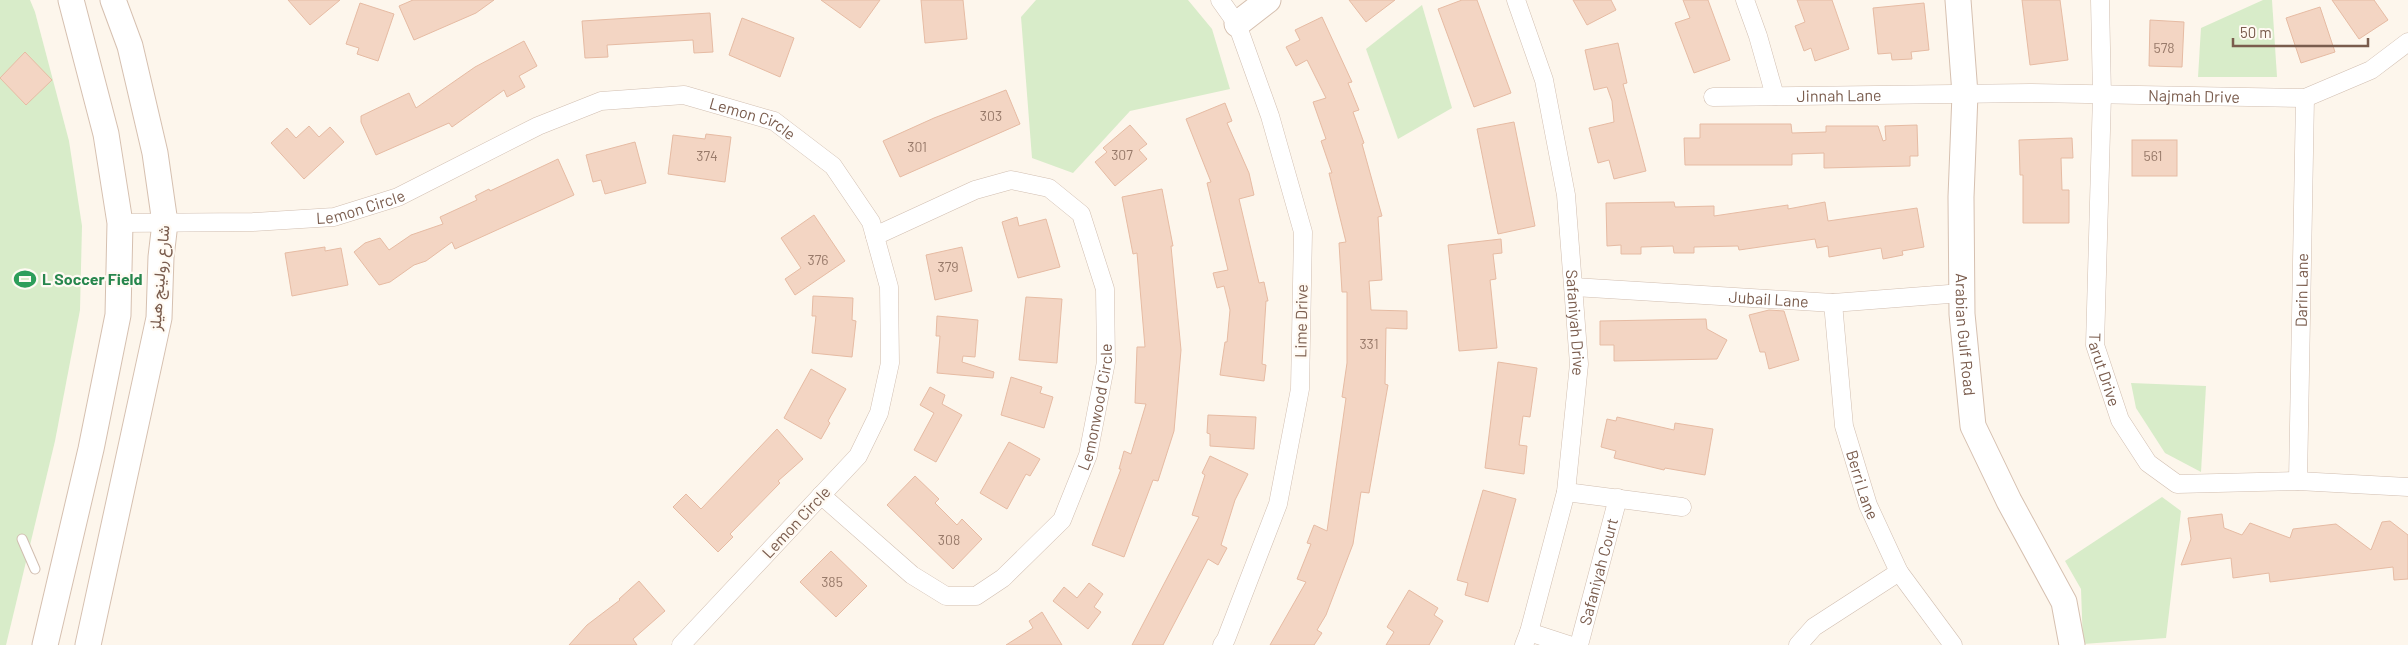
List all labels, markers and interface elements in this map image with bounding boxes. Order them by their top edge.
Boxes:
scale bar [2233,15,2368,47]
text: 50 m [2240,23,2272,41]
house number: 578 [2153,39,2175,56]
street label: Jinnah Lane [1796,85,1882,105]
street label: Najmah Drive [2148,85,2240,106]
street label: Lemon Circle [708,93,800,143]
house number: 303 [980,107,1002,124]
house number: 301 [907,138,927,155]
house number: 307 [1111,146,1133,163]
house number: 374 [696,147,718,164]
house number: 561 [2143,147,2163,164]
street label: Lemon Circle [316,185,408,227]
street label: شارع رولينج هيلز [144,224,176,333]
house number: 376 [807,251,829,268]
street label: Darin Lane [2291,253,2311,327]
house number: 379 [937,258,959,275]
sports icon: L Soccer Field [12,266,38,292]
place label: L Soccer Field [42,269,143,288]
street label: Safaniyah Drive [1563,269,1589,377]
street label: Arabian Gulf Road [1953,273,1980,397]
street label: Lime Drive [1290,284,1311,358]
street label: Jubail Lane [1728,287,1809,310]
street label: Tarut Drive [2085,333,2125,409]
house number: 331 [1359,335,1379,352]
street label: Lemonwood Circle [1073,344,1115,473]
street label: Berri Lane [1843,448,1883,522]
street label: Lemon Circle [758,482,834,562]
street label: Safaniyah Court [1575,516,1621,627]
house number: 308 [938,531,960,548]
house number: 385 [821,573,843,590]

